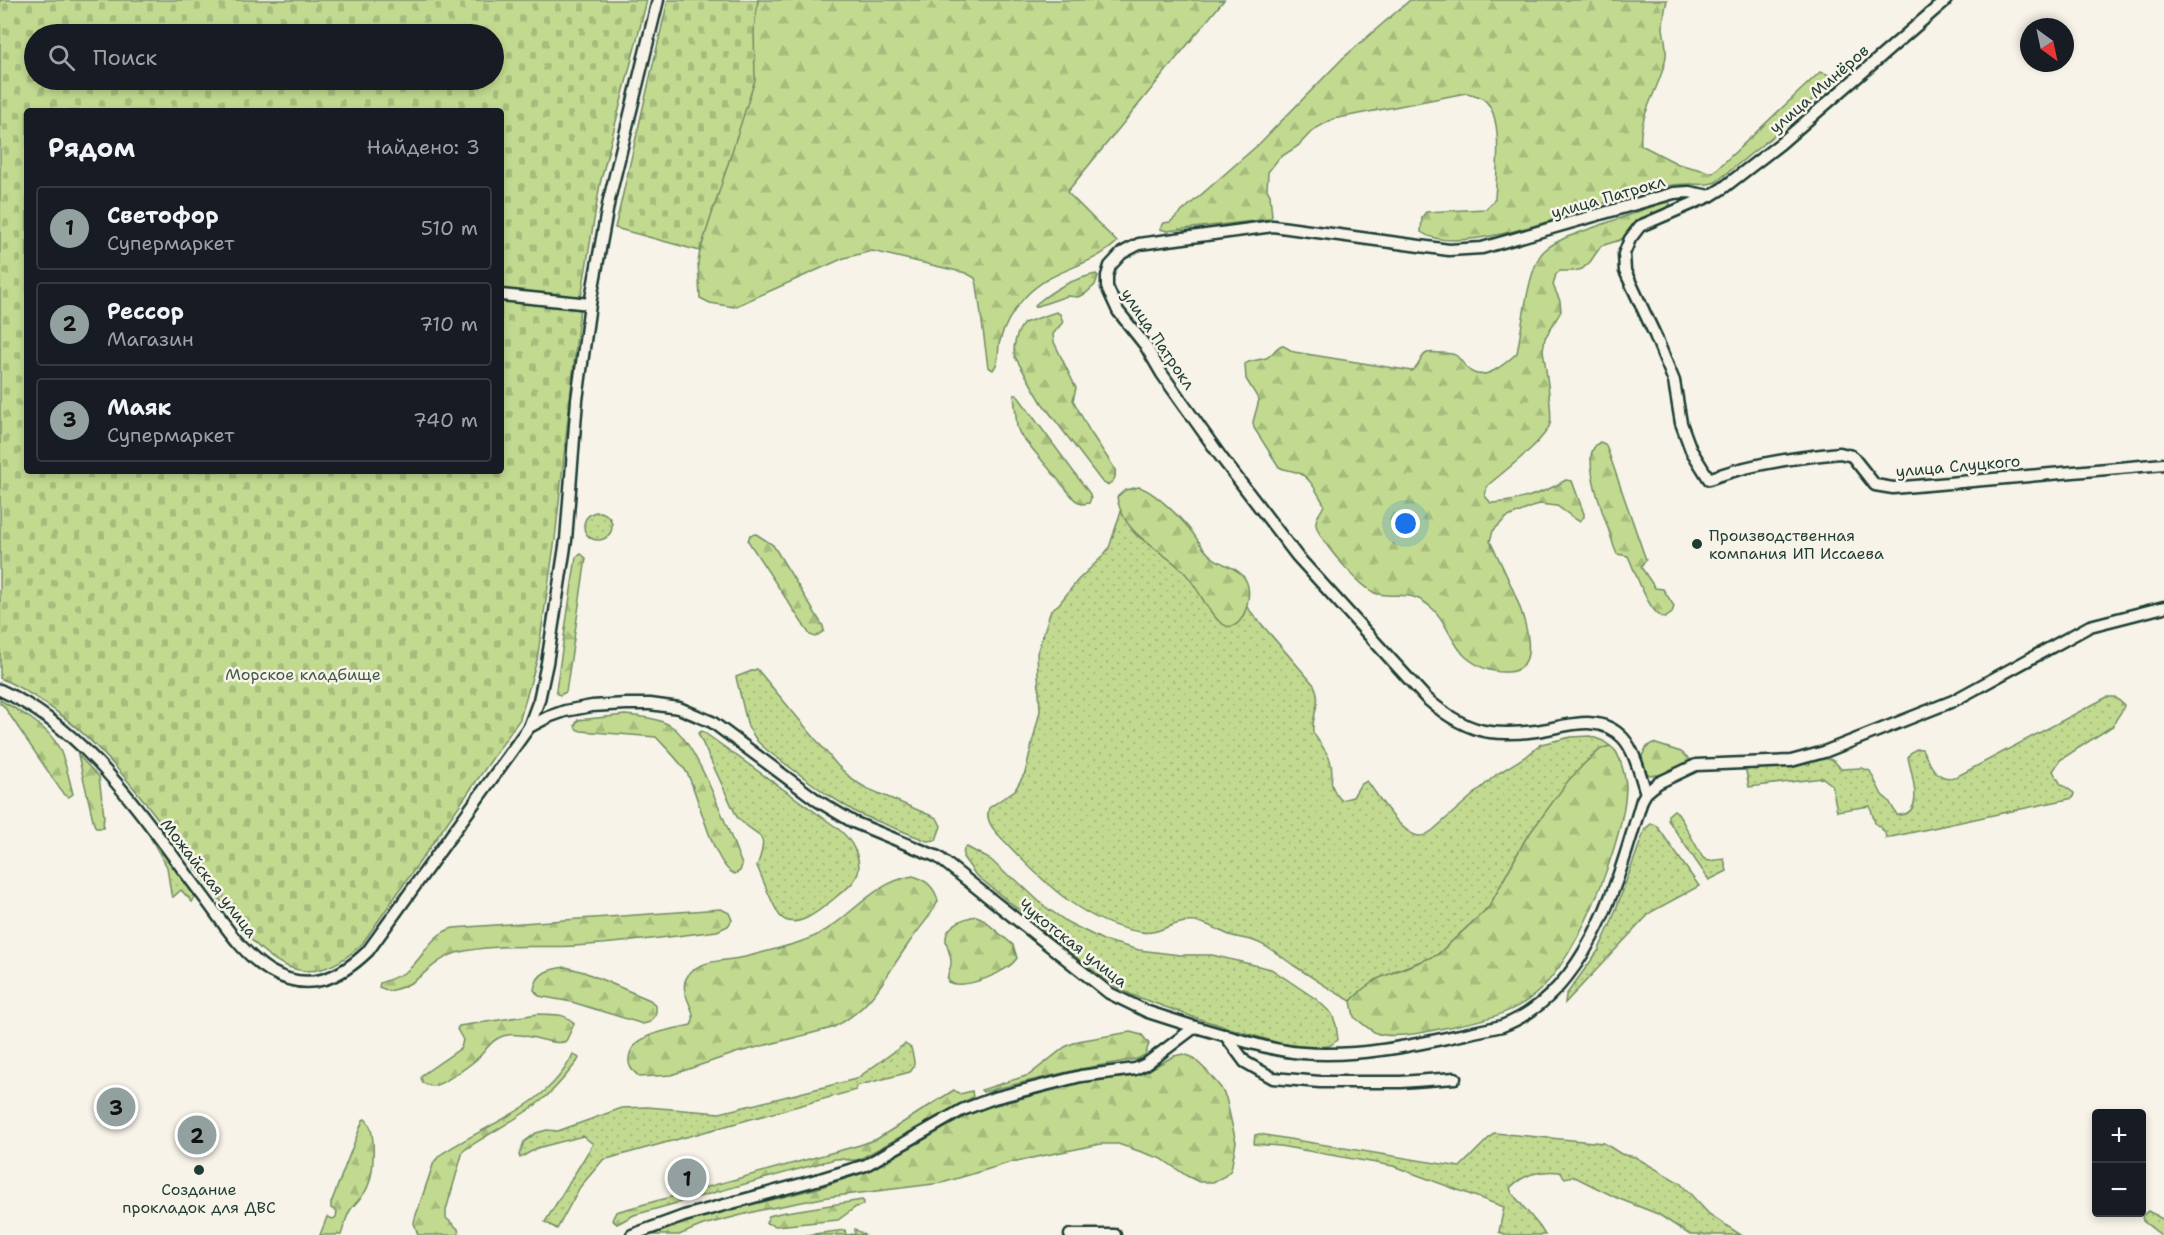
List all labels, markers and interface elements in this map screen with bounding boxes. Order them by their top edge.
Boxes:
north arrow [2020,18,2074,72]
search box [24,24,504,90]
street label: улица Минёров [1765,40,1873,138]
icon: search [45,41,78,74]
text: Поиск [93,43,157,72]
text: Рядом [48,130,135,165]
text: Найдено: 3 [367,134,480,160]
street label: улица Патрокл [1549,171,1668,223]
text: Светофор [107,201,219,230]
text: 1 [65,215,74,241]
text: 510 m [421,215,478,241]
text: Супермаркет [107,230,234,256]
street label: улица Патрокл [1116,284,1200,394]
text: Рессор [107,297,184,326]
text: 2 [63,311,77,337]
text: 710 m [419,311,478,337]
text: Магазин [107,326,194,352]
text: Маяк [107,393,171,422]
text: 3 [63,407,77,433]
text: 740 m [413,407,478,433]
text: Супермаркет [107,422,234,448]
street label: улица Слуцкого [1895,450,2021,482]
your location [1391,509,1420,538]
place label: Производственная компания ИП Иссаева [1709,525,1884,564]
marker: Производственная компания ИП Иссаева [1690,537,1704,551]
park label: Морское кладбище [225,664,381,685]
street label: Можайская улица [156,814,262,942]
street label: Чукотская улица [1014,894,1132,992]
pin: 3 [96,1084,136,1130]
map controls [2092,1109,2146,1217]
button: + [2092,1109,2146,1163]
pin: 2 [178,1112,216,1158]
pin: 1 [668,1156,706,1200]
marker: Создание прокладок для ДВС [192,1163,206,1177]
button: − [2092,1163,2146,1217]
place label: Создание прокладок для ДВС [122,1179,276,1218]

